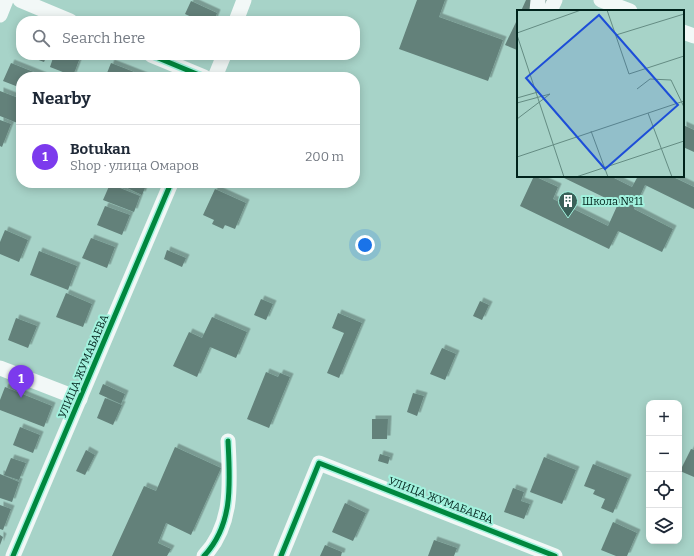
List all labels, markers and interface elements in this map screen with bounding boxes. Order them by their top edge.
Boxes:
inset map [517,10,684,177]
search box [16,16,360,60]
icon: search [30,27,52,49]
text: Search here [62,29,145,47]
text: Nearby [32,88,91,109]
text: Botukan [70,140,130,158]
text: 1 [42,149,48,164]
text: 200 m [305,149,344,164]
text: Shop · улица Омаров [70,158,199,173]
building icon: Школа №11 [557,190,579,218]
place label: Школа №11 [582,195,644,208]
your location [355,235,375,255]
street label: УЛИЦА ЖУМАБАЕВА [56,312,111,420]
pin: 1 [8,365,34,398]
map controls [646,400,682,544]
button: + [646,400,682,436]
button: − [646,436,682,472]
button: locate [646,472,682,508]
street label: УЛИЦА ЖУМАБАЕВА [386,474,495,527]
button: layers [646,508,682,544]

